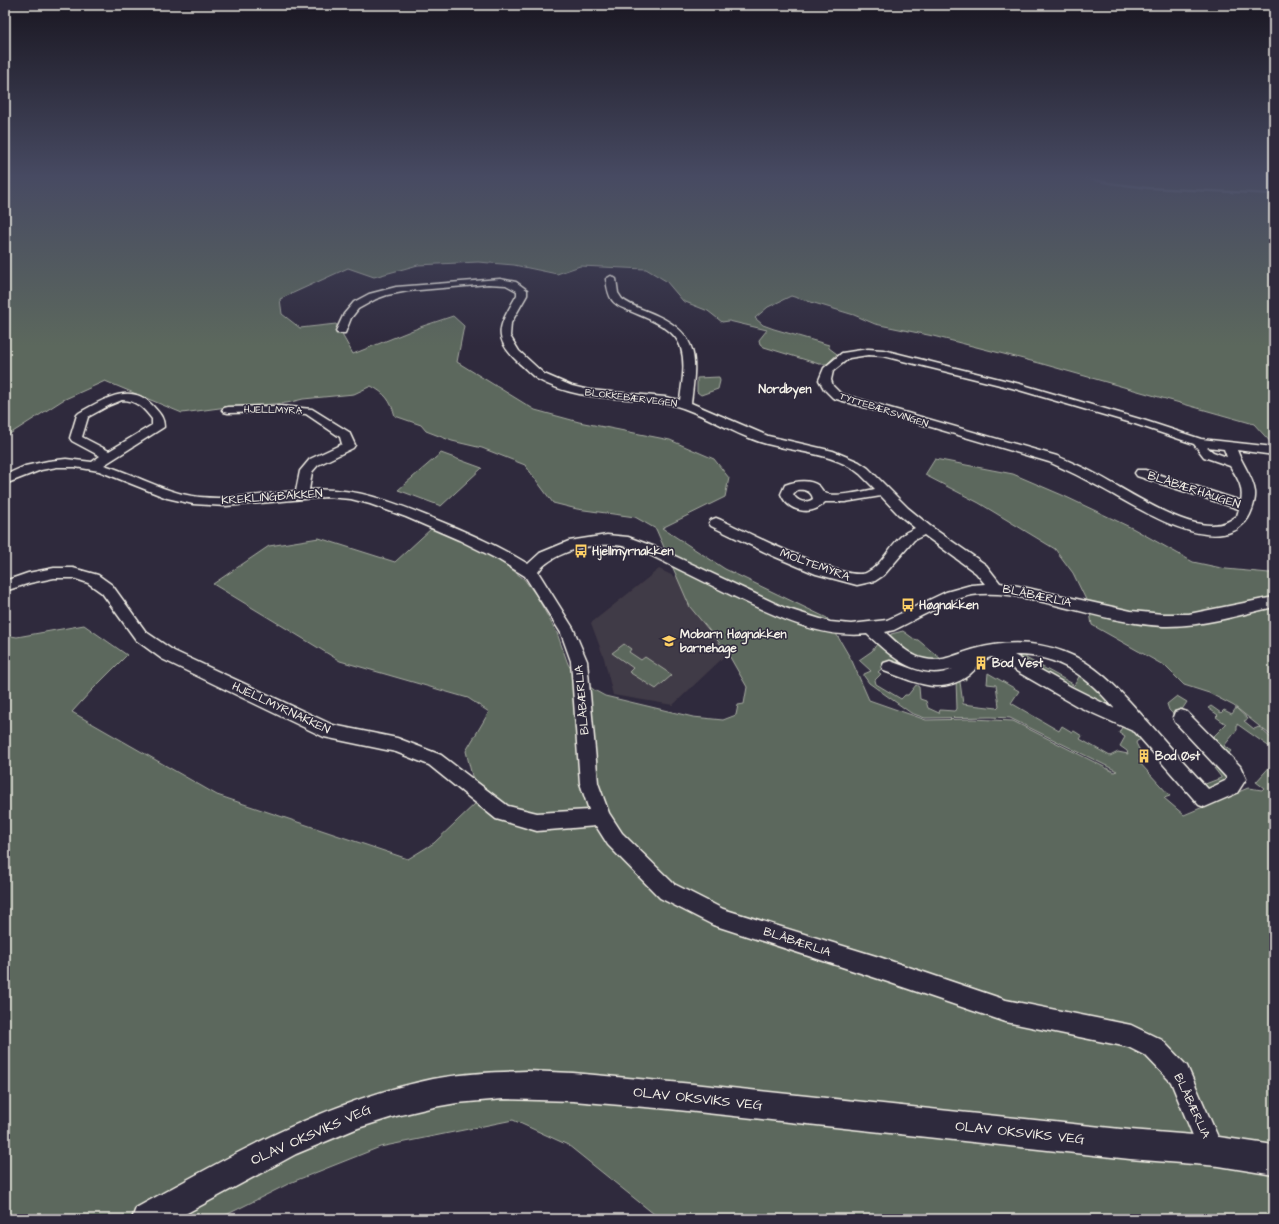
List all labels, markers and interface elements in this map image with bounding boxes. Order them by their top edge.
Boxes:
district label: Nordbyen [759,381,811,399]
street label: BLOKKEBÆRVEGEN [584,385,678,411]
street label: TYTTEBÆRSVINGEN [838,389,930,431]
street label: HJELLMYRA [244,402,303,418]
street label: BLÅBÆRHAUGEN [1145,467,1243,513]
street label: KREKLINGBAKKEN [221,485,324,509]
bus stop icon: Hjellmyrnakken [573,543,589,559]
place label: Hjellmyrnakken [592,543,674,561]
street label: MOLTEMYRA [778,544,853,586]
street label: BLÅBÆRLIA [1001,580,1073,612]
bus stop icon: Høgnakken [900,597,916,613]
place label: Høgnakken [919,597,979,616]
place label: Mobarn Høgnakken barnehage [680,626,787,659]
school or university icon: Mobarn Høgnakken barnehage [661,633,677,649]
building icon: Bod Vest [973,655,989,671]
place label: Bod Vest [992,655,1043,672]
street label: BLÅBÆRLIA [570,664,594,736]
street label: HJELLMYRNAKKEN [229,678,333,738]
building icon: Bod Øst [1136,748,1152,764]
place label: Bod Øst [1155,748,1200,765]
street label: BLÅBÆRLIA [761,923,833,961]
street label: BLÅBÆRLIA [1170,1071,1215,1142]
street label: OLAV OKSVIKS VEG [632,1082,764,1116]
street label: OLAV OKSVIKS VEG [248,1099,375,1171]
street label: OLAV OKSVIKS VEG [954,1116,1086,1150]

